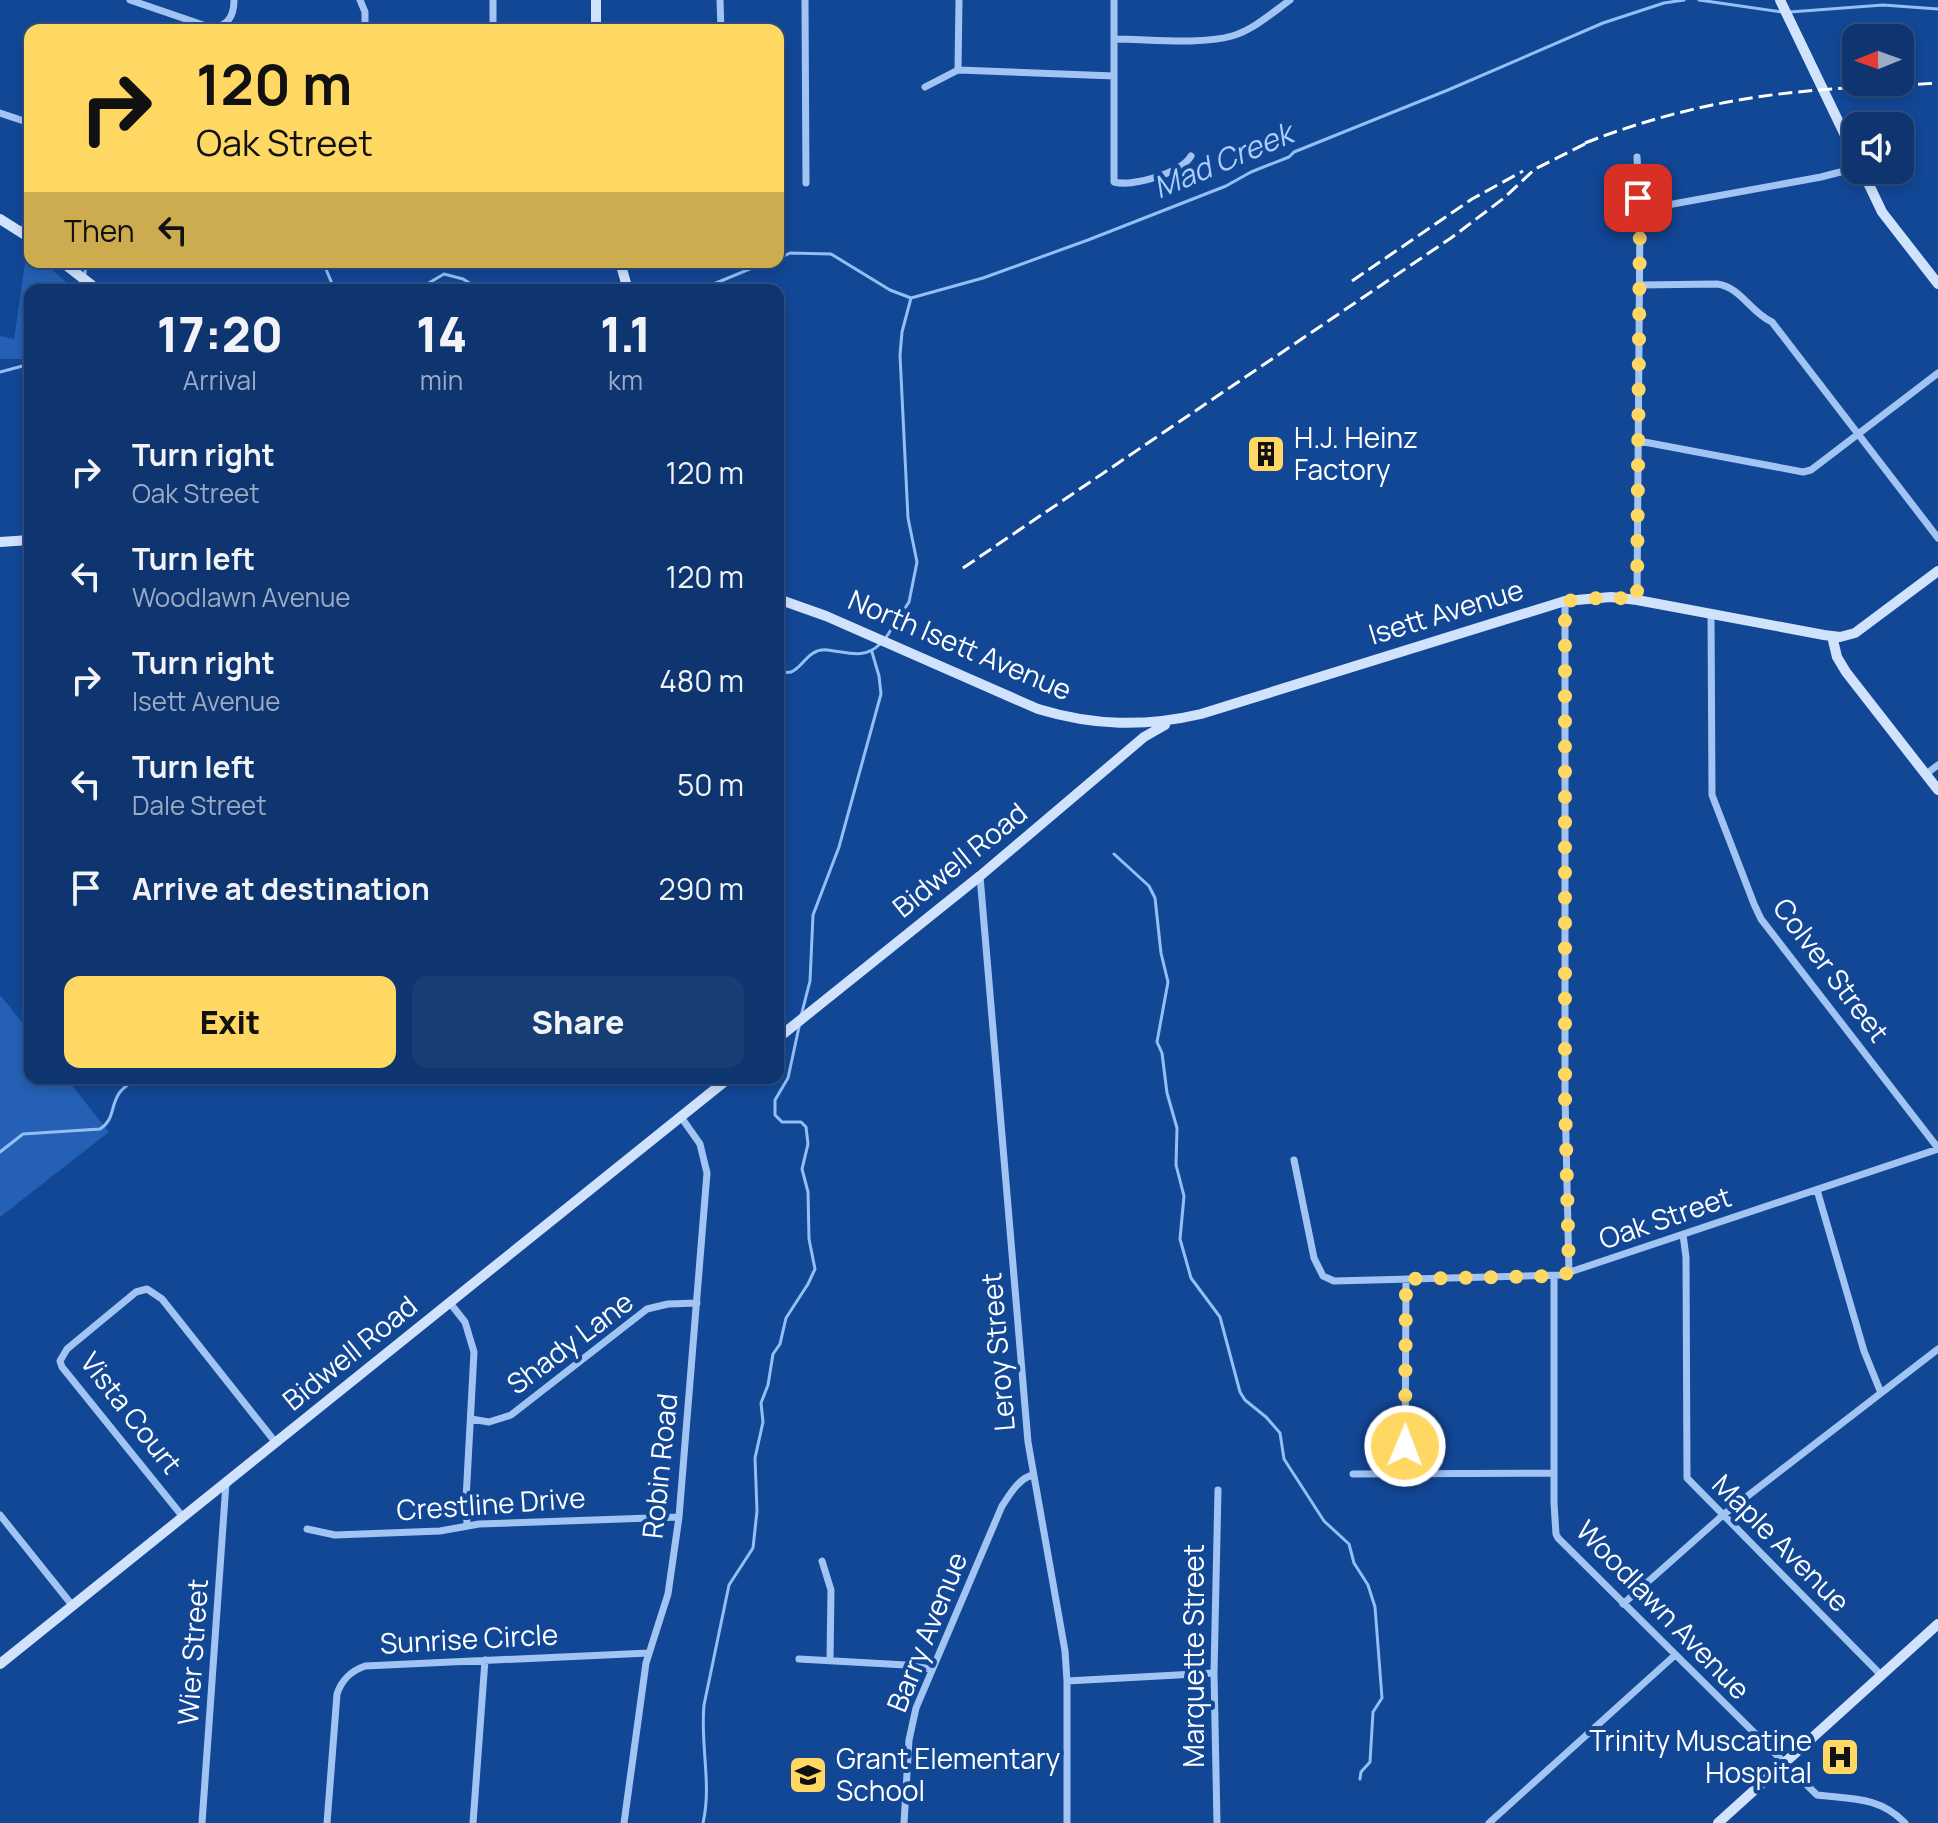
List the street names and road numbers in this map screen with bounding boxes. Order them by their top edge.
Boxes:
street label: Isett Avenue [1364,570,1528,653]
street label: North Isett Avenue [843,580,1078,708]
street label: Bidwell Road [884,793,1035,925]
street label: Colver Street [1765,890,1898,1049]
street label: Oak Street [1593,1177,1736,1257]
street label: Leroy Street [971,1271,1023,1433]
street label: Shady Lane [498,1282,640,1402]
street label: Bidwell Road [274,1286,425,1418]
street label: Vista Court [72,1344,191,1481]
street label: Robin Road [632,1391,686,1540]
street label: Maple Avenue [1705,1465,1859,1619]
street label: Crestline Drive [395,1477,587,1529]
street label: Woodlawn Avenue [1568,1511,1759,1707]
street label: Marquette Street [1174,1544,1212,1768]
street label: Barry Avenue [877,1546,975,1717]
street label: Wier Street [168,1578,216,1726]
street label: Sunrise Circle [379,1614,559,1662]

